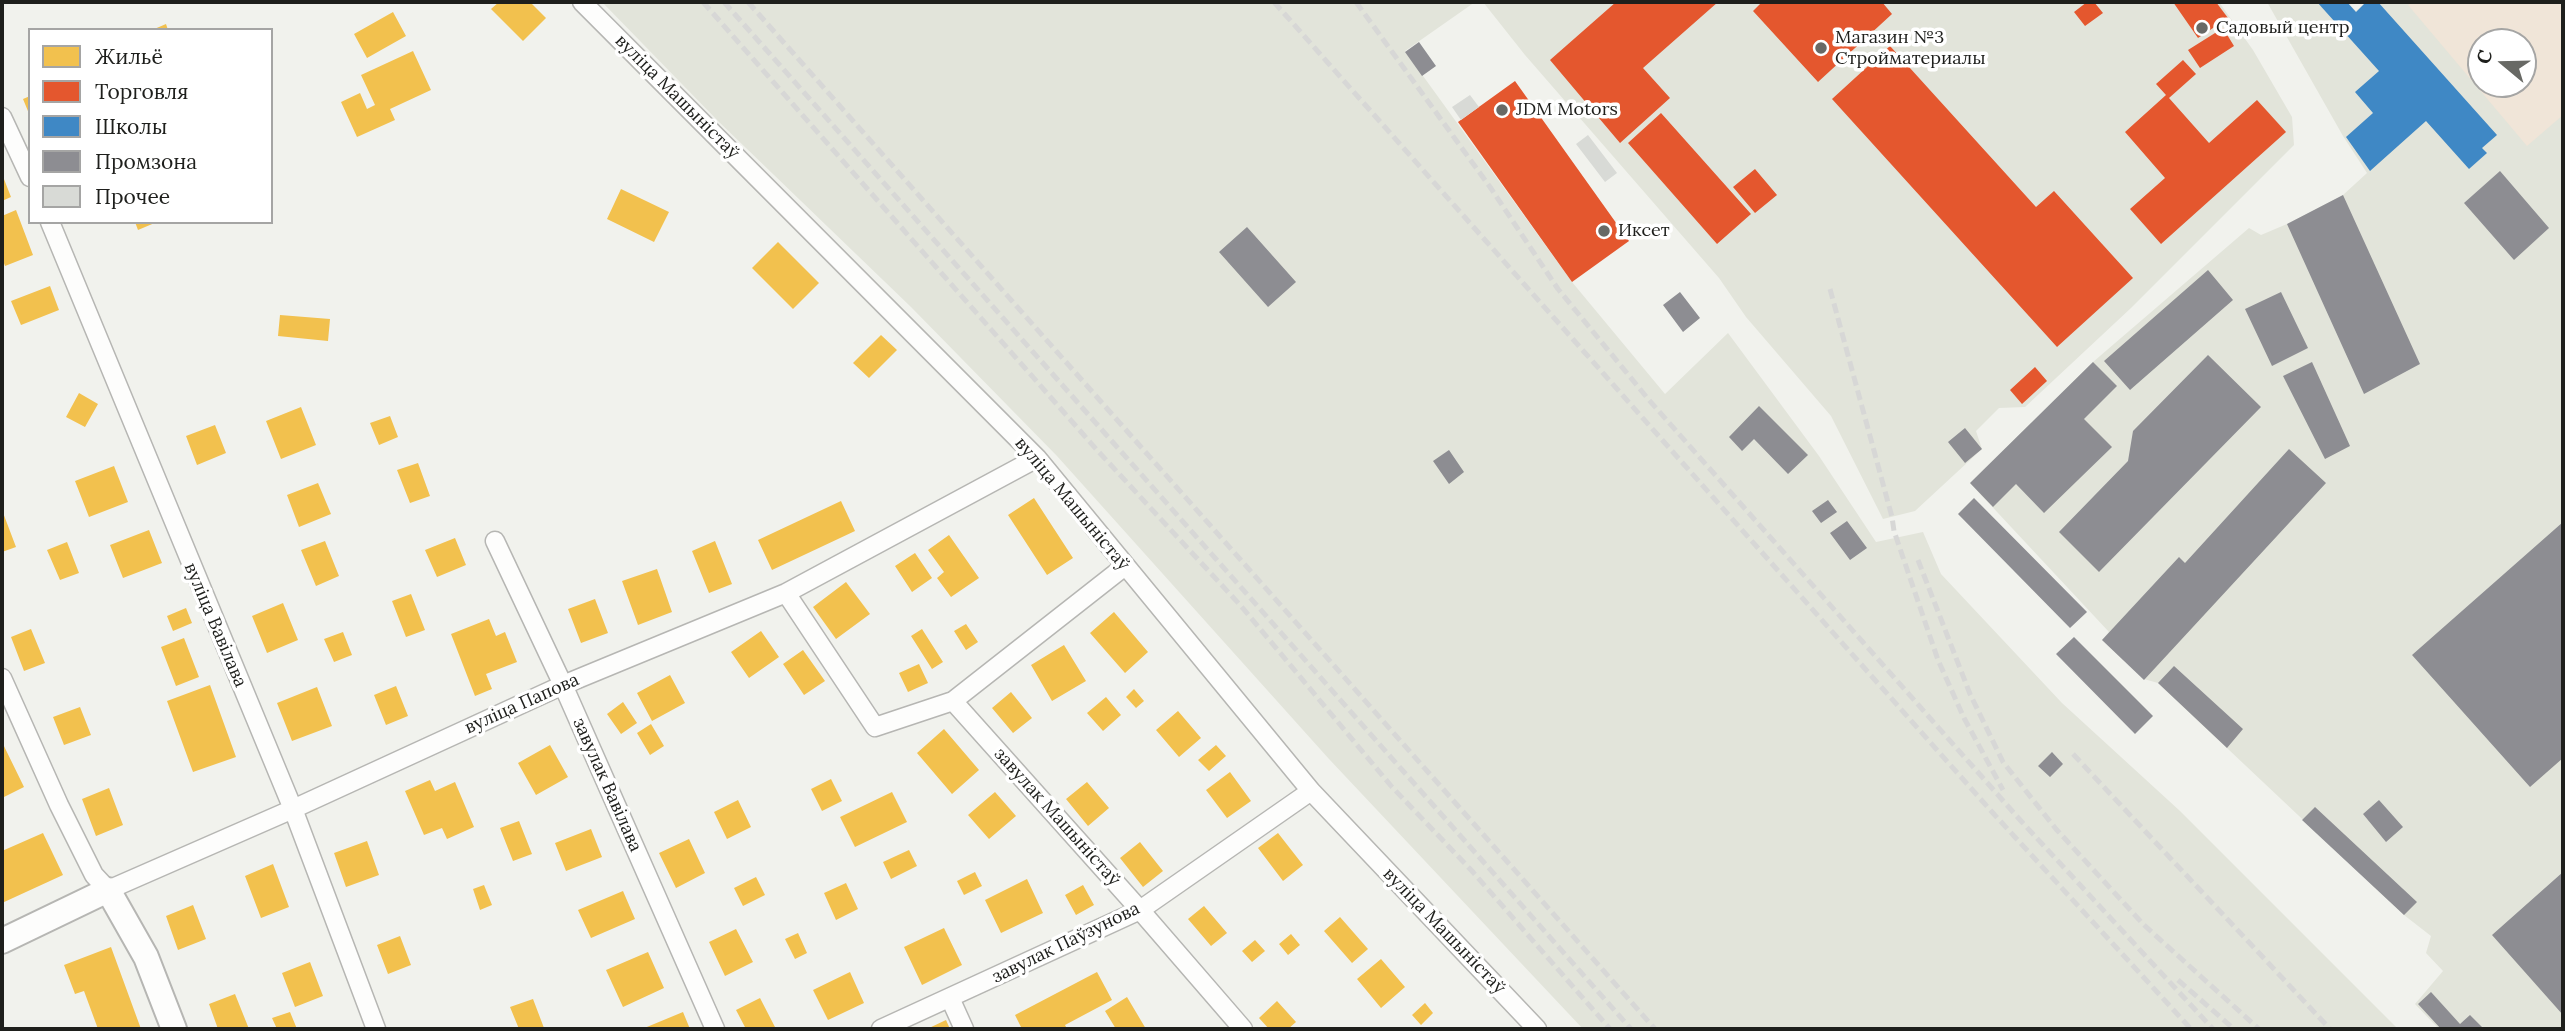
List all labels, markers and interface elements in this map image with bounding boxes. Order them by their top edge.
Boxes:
place label: Садовый центр [2216,17,2349,39]
marker: Садовый центр [2194,20,2210,36]
place label: Магазин №3 Стройматериалы [1835,27,1986,70]
legend [28,28,273,224]
north arrow [2467,28,2537,98]
street label: вуліца Машыністаў [610,30,744,164]
marker: Магазин №3 Стройматериалы [1813,40,1829,56]
text: Жильё [95,43,163,70]
text: С [2471,47,2498,67]
text: Торговля [95,78,189,105]
place label: JDM Motors [1516,99,1618,121]
marker: JDM Motors [1494,102,1510,118]
text: Школы [95,113,167,140]
text: Промзона [95,148,197,175]
text: Прочее [95,183,170,210]
place label: Иксет [1618,220,1670,242]
marker: Иксет [1596,223,1612,239]
street label: вуліца Машыністаў [1010,433,1134,575]
street label: вуліца Вавілава [179,559,251,691]
street label: вуліца Папова [462,669,582,739]
street label: завулак Вавілава [568,715,646,855]
street label: завулак Машыністаў [989,743,1125,891]
street label: вуліца Машыністаў [1378,863,1510,999]
street label: завулак Паўзунова [989,898,1143,988]

